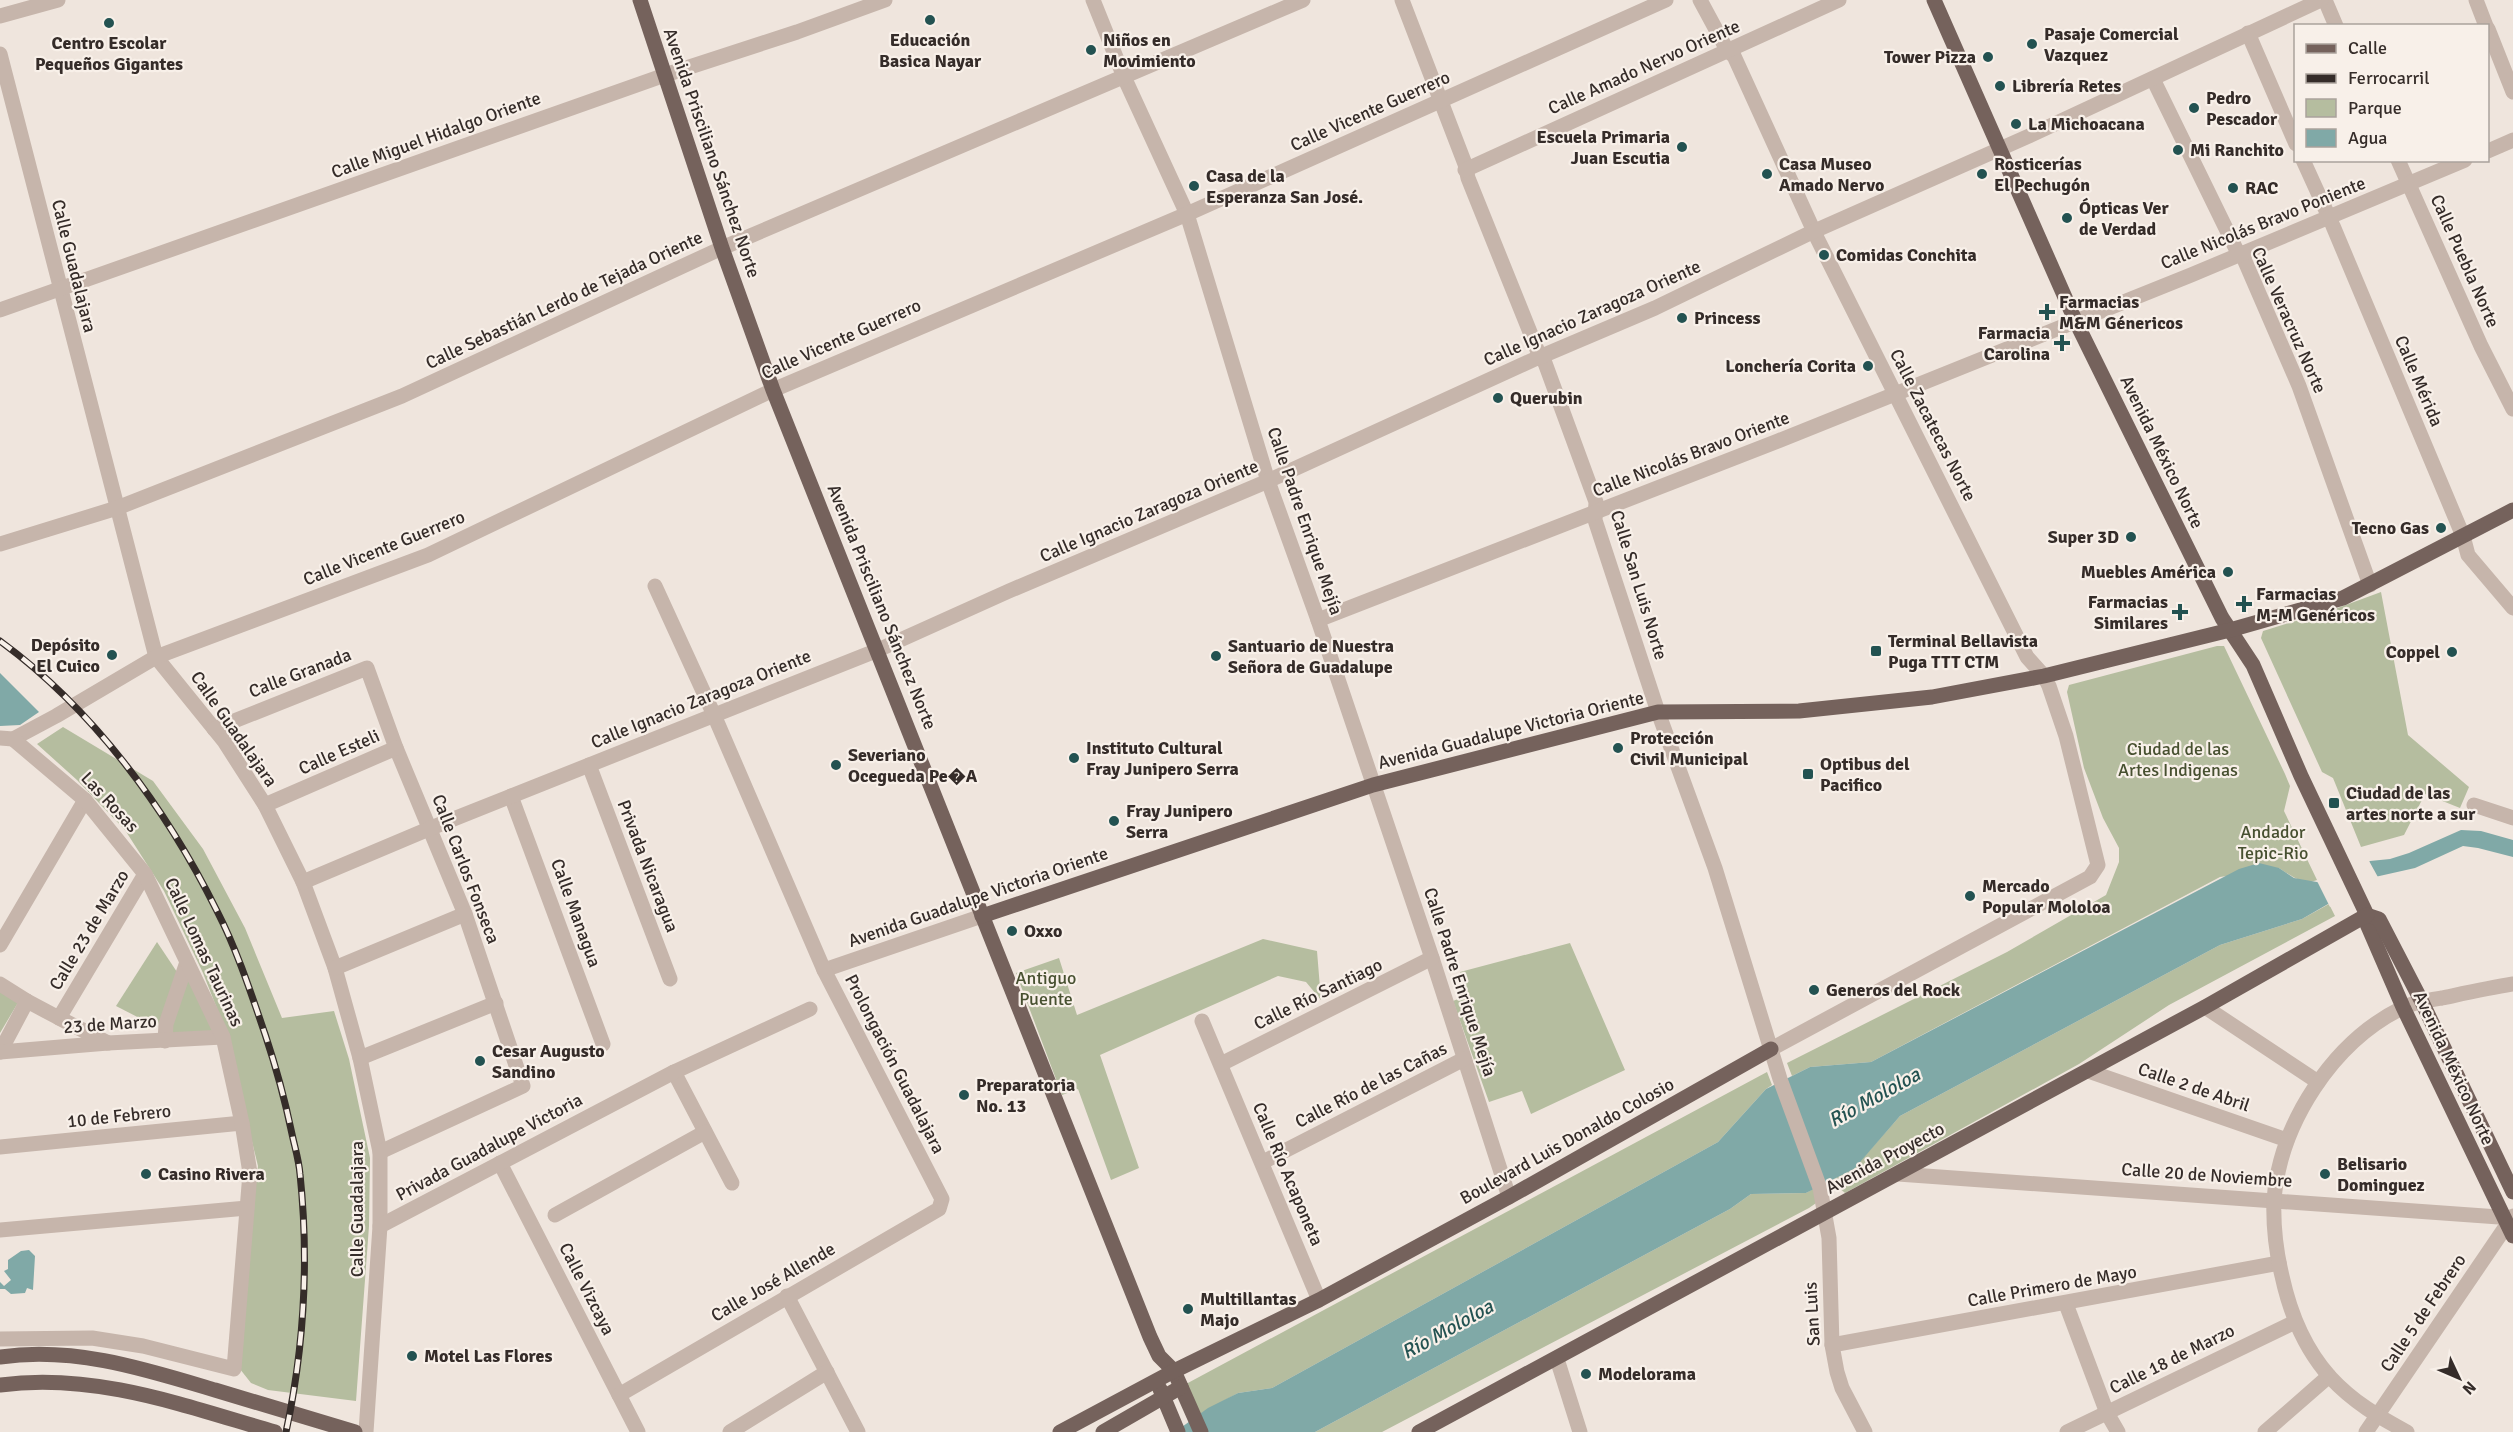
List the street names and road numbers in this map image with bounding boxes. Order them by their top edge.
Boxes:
street label: Calle Amado Nervo Oriente [1545,15,1743,119]
street label: Avenida Prisciliano Sánchez Norte [659,25,765,281]
street label: Calle Vicente Guerrero [1287,66,1453,156]
street label: Calle Miguel Hidalgo Oriente [328,87,544,183]
street label: Calle Nicolás Bravo Poniente [2157,172,2369,274]
street label: Calle Puebla Norte [2426,191,2504,331]
street label: Calle Guadalajara [47,197,101,335]
street label: Calle Sebastián Lerdo de Tejada Oriente [422,226,706,374]
street label: Calle Veracruz Norte [2247,243,2331,397]
street label: Calle Ignacio Zaragoza Oriente [1480,255,1704,371]
street label: Calle Vicente Guerrero [758,294,924,384]
street label: Calle Mérida [2390,332,2448,430]
street label: Calle Zacatecas Norte [1885,345,1981,505]
street label: Avenida México Norte [2115,372,2209,532]
street label: Calle Nicolás Bravo Oriente [1589,406,1793,502]
street label: Calle Padre Enrique Mejía [1262,424,1348,618]
street label: Calle Ignacio Zaragoza Oriente [1036,455,1262,567]
street label: Avenida Prisciliano Sánchez Norte [823,481,941,733]
street label: Calle Vicente Guerrero [300,505,468,591]
street label: Calle San Luis Norte [1606,508,1672,662]
street label: Calle Granada [246,643,354,703]
street label: Calle Ignacio Zaragoza Oriente [588,645,814,753]
street label: Calle Guadalajara [186,667,282,791]
street label: Avenida Guadalupe Victoria Oriente [1376,686,1646,774]
street label: Calle Esteli [295,724,383,780]
street label: Las Rosas [76,767,144,837]
street label: Calle Carlos Fonseca [427,791,505,947]
street label: Privada Nicaragua [613,797,683,935]
street label: Avenida Guadalupe Victoria Oriente [845,842,1111,952]
street label: Calle Managua [546,856,606,970]
street label: Calle 23 de Marzo [44,866,134,994]
street label: Calle Lomas Taurinas [160,874,248,1030]
street label: Calle Padre Enrique Mejía [1419,885,1501,1079]
street label: Calle Río Santiago [1250,953,1386,1035]
street label: Prolongación Guadalajara [840,971,950,1157]
street label: Avenida México Norte [2409,988,2499,1148]
street label: 23 de Marzo [63,1010,157,1038]
street label: Calle Río de las Cañas [1291,1037,1451,1133]
street label: Calle 2 de Abril [2135,1058,2253,1116]
street label: Boulevard Luis Donaldo Colosio [1456,1073,1678,1209]
street label: Privada Guadalupe Victoria [392,1088,586,1206]
street label: Calle Río Acaponeta [1248,1099,1328,1249]
street label: 10 de Febrero [66,1100,172,1132]
street label: Avenida Proyecto [1822,1117,1948,1199]
street label: Calle Guadalajara [346,1141,368,1277]
street label: Calle 20 de Noviembre [2121,1158,2293,1192]
street label: Calle José Allende [707,1238,839,1326]
street label: Calle Vizcaya [554,1239,620,1339]
street label: Calle 5 de Febrero [2375,1250,2471,1376]
street label: Calle Primero de Mayo [1966,1260,2138,1312]
street label: San Luis [1799,1281,1825,1347]
street label: Calle 18 de Marzo [2106,1319,2238,1399]

